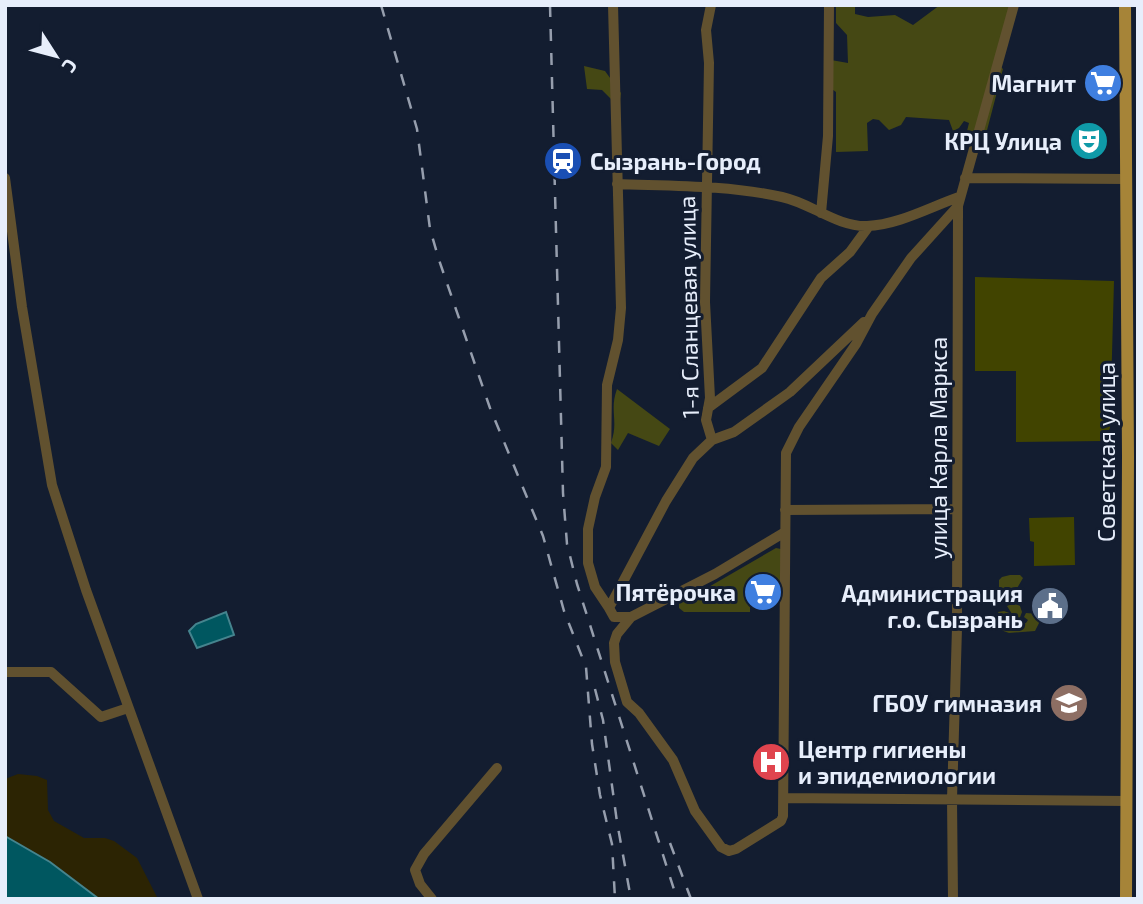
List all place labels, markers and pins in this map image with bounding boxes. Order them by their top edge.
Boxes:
supermarket icon: Магнит [1082,62,1124,104]
place label: Магнит [991,69,1076,97]
theatre icon: КРЦ Улица [1068,120,1110,162]
place label: КРЦ Улица [944,127,1062,155]
station icon: Сызрань-Город [542,140,584,182]
place label: Сызрань-Город [590,147,761,175]
supermarket icon: Пятёрочка [742,571,784,613]
place label: Пятёрочка [616,578,736,606]
place label: Администрация г.о. Сызрань [841,579,1023,633]
public building icon: Администрация г.о. Сызрань [1029,585,1071,627]
school or university icon: ГБОУ гимназия [1048,682,1090,724]
place label: ГБОУ гимназия [872,689,1042,717]
place label: Центр гигиены и эпидемиологии [798,735,996,789]
hospital icon: Центр гигиены и эпидемиологии [750,741,792,783]

